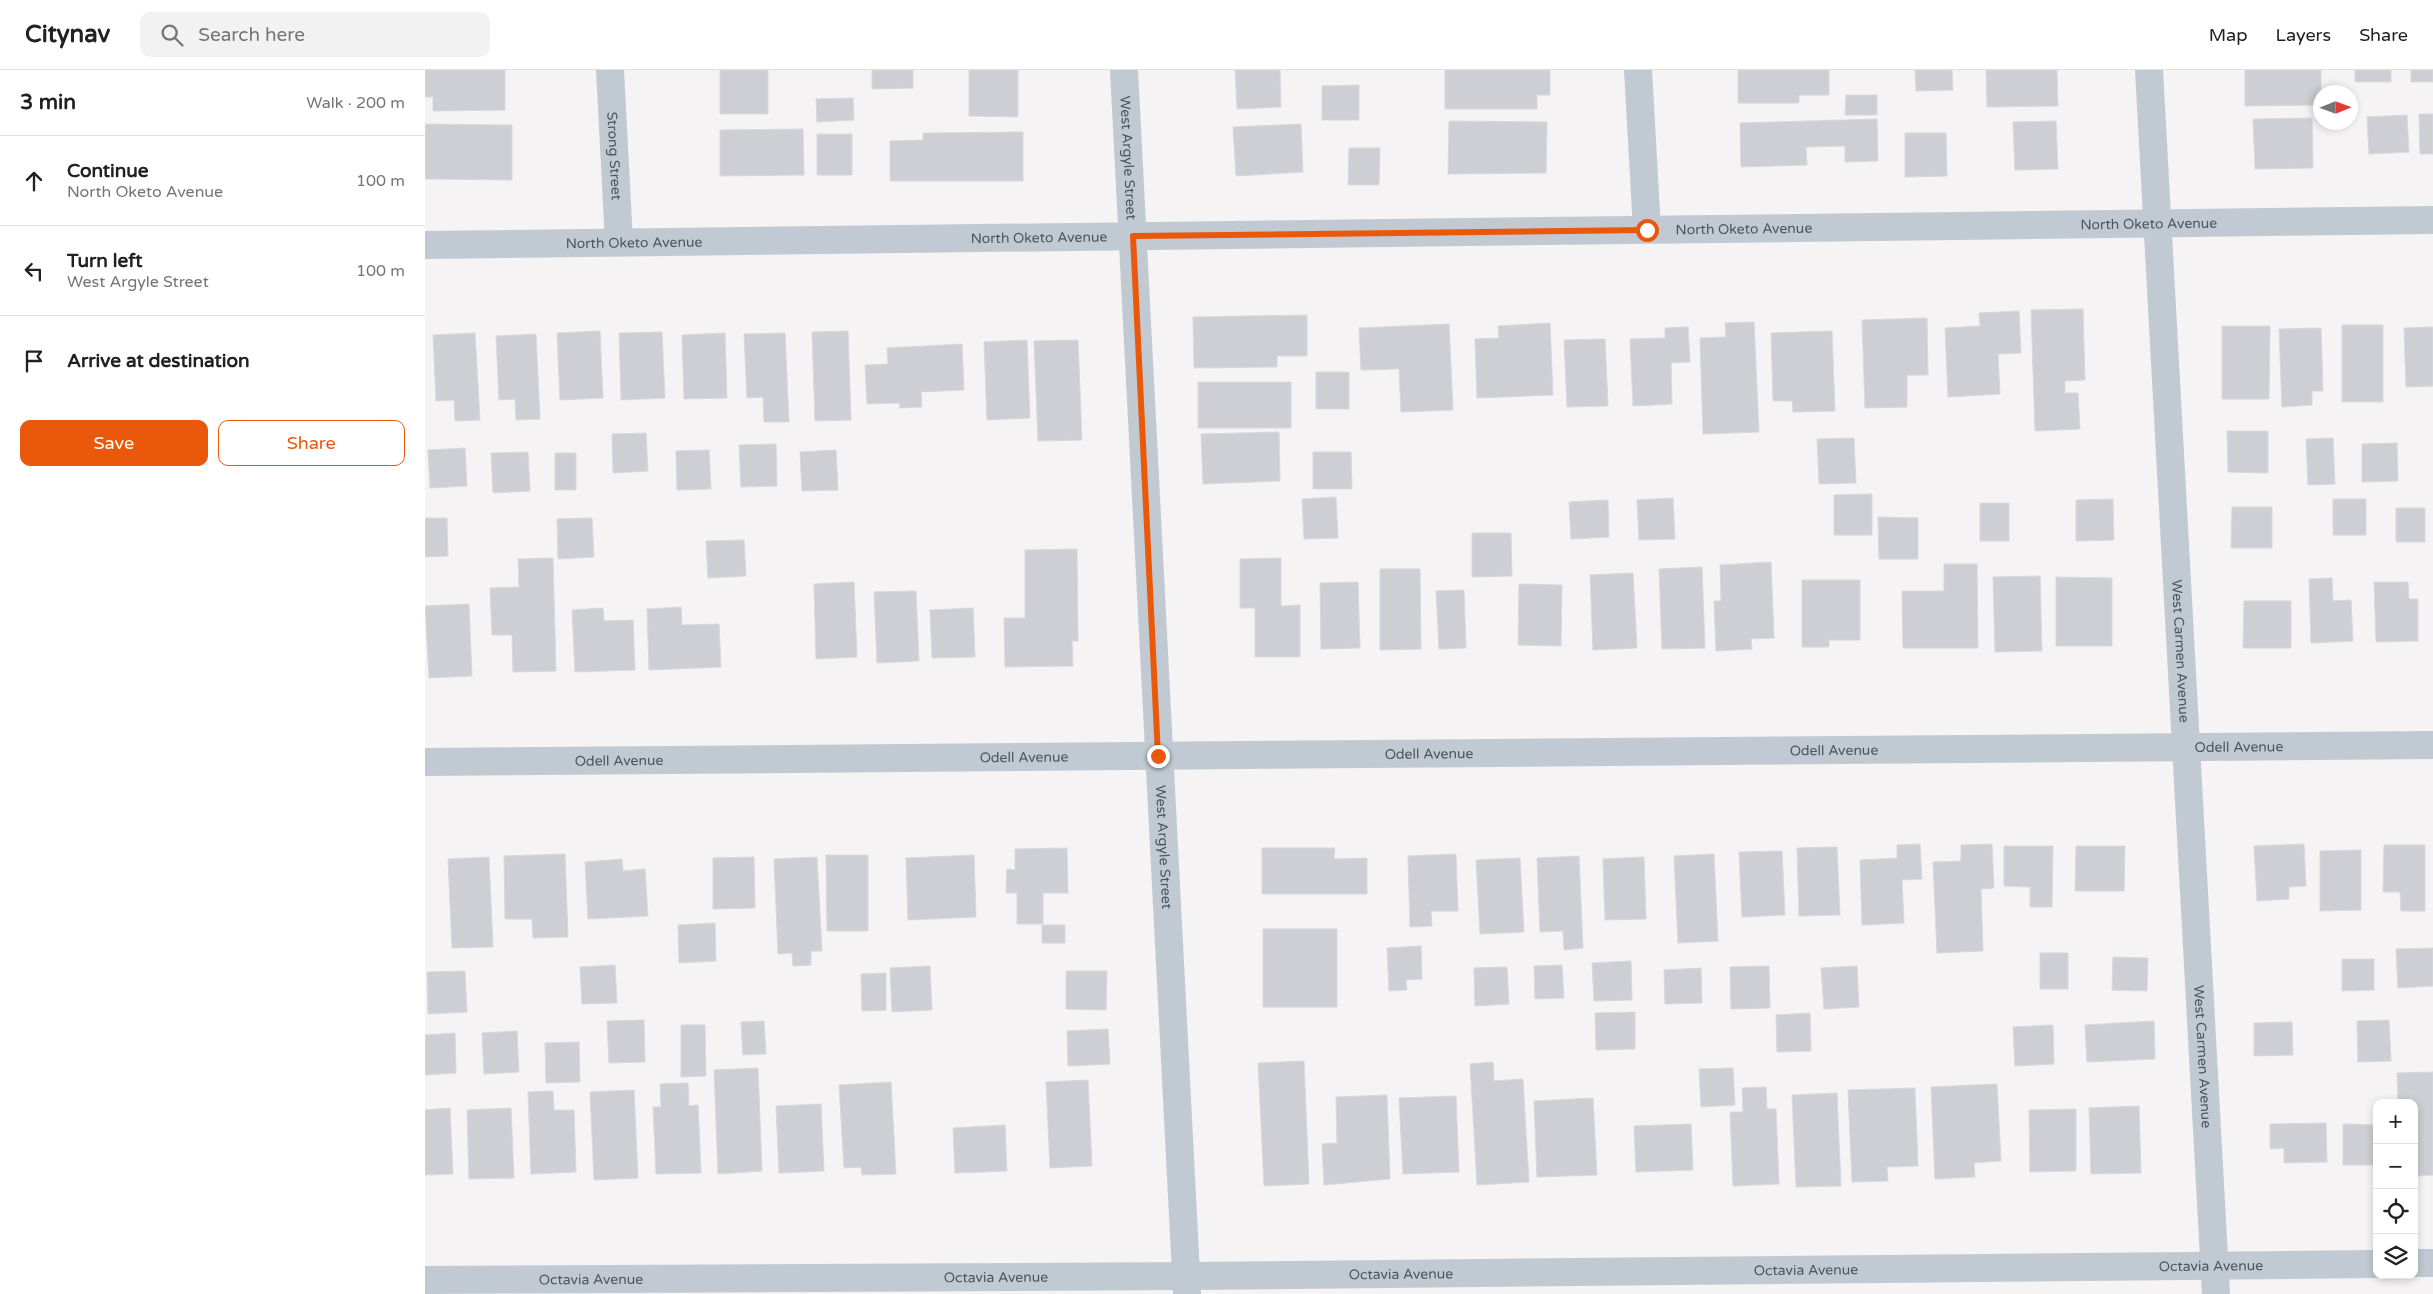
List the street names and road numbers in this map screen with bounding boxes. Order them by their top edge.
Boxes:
street label: West Argyle Street [1116,95,1140,221]
street label: Strong Street [603,111,625,201]
street label: North Oketo Avenue [2080,215,2217,233]
street label: North Oketo Avenue [1675,220,1812,238]
street label: North Oketo Avenue [970,229,1107,247]
street label: North Oketo Avenue [566,234,703,252]
street label: West Carmen Avenue [2168,579,2193,723]
street label: Odell Avenue [2195,738,2283,756]
street label: Odell Avenue [1790,742,1878,759]
street label: Odell Avenue [1385,745,1473,763]
street label: Odell Avenue [980,749,1068,766]
street label: Odell Avenue [575,752,663,770]
street label: West Argyle Street [1152,785,1175,910]
street label: West Carmen Avenue [2190,985,2215,1129]
street label: Octavia Avenue [2159,1257,2263,1275]
street label: Octavia Avenue [1754,1261,1858,1279]
street label: Octavia Avenue [1349,1265,1453,1283]
street label: Octavia Avenue [944,1269,1048,1286]
street label: Octavia Avenue [539,1271,643,1288]

